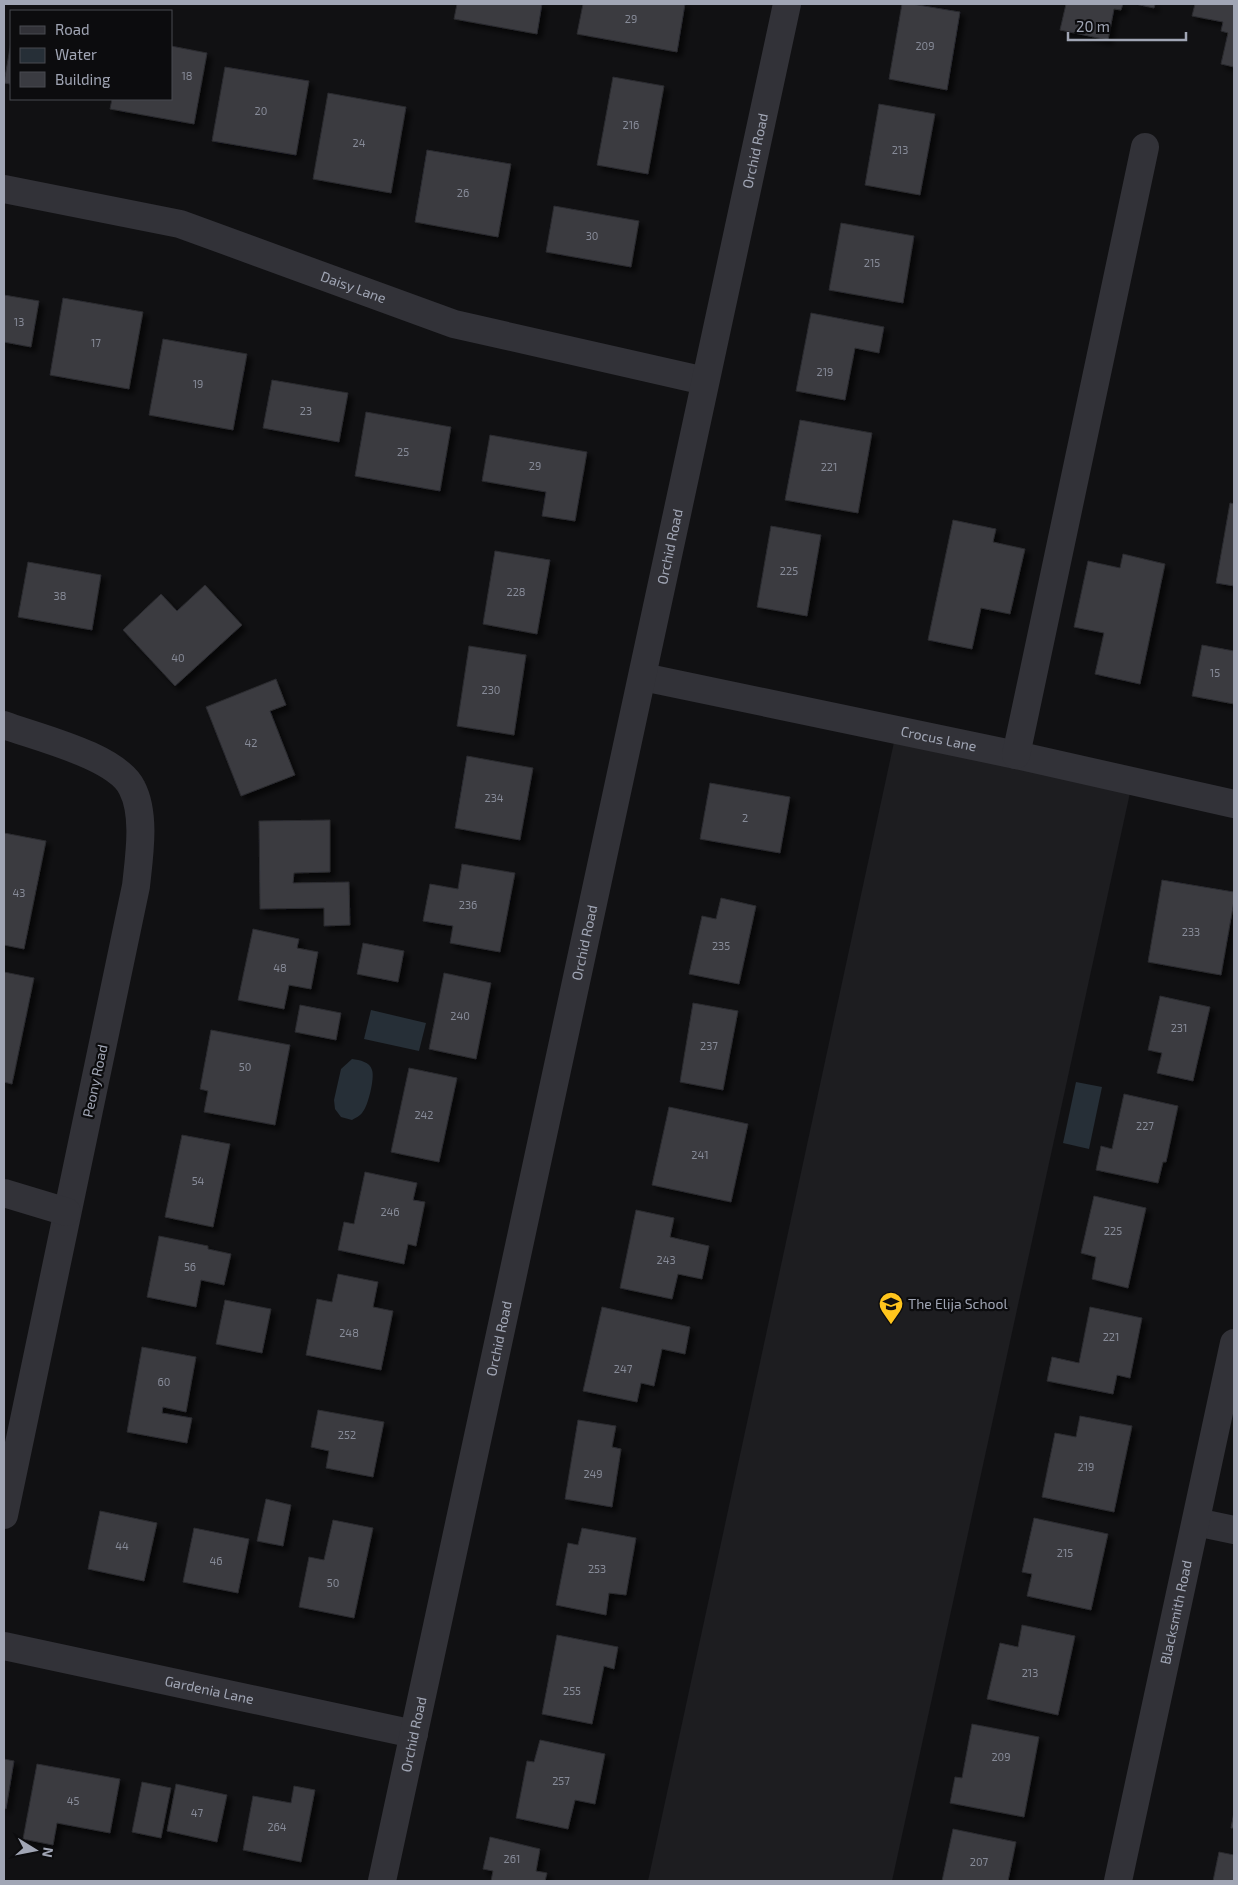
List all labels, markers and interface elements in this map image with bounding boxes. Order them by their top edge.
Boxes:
legend [10,10,172,100]
scale bar [1068,10,1186,42]
house number: 29 [625,12,637,25]
text: 20 m [1076,17,1110,35]
text: Road [55,20,90,38]
house number: 209 [915,39,935,52]
text: Water [55,45,97,63]
house number: 18 [181,69,193,82]
text: Building [55,70,111,88]
house number: 20 [255,104,267,117]
street label: Orchid Road [738,111,771,190]
house number: 216 [623,118,639,131]
house number: 24 [353,136,366,149]
house number: 213 [892,143,908,156]
house number: 26 [457,186,469,199]
house number: 30 [586,229,598,242]
house number: 215 [864,256,880,269]
street label: Daisy Lane [319,267,389,307]
house number: 13 [14,315,24,328]
house number: 17 [91,336,101,349]
house number: 219 [817,365,833,378]
house number: 19 [193,377,203,390]
house number: 23 [300,404,312,417]
house number: 25 [397,445,409,458]
house number: 29 [529,459,541,472]
house number: 221 [821,460,837,473]
street label: Orchid Road [653,507,686,586]
house number: 225 [780,564,798,577]
house number: 228 [506,585,526,598]
house number: 38 [54,589,66,602]
house number: 40 [171,651,185,664]
house number: 15 [1210,666,1220,679]
house number: 230 [482,683,500,696]
street label: Crocus Lane [899,722,978,755]
house number: 42 [245,736,257,749]
house number: 234 [484,791,504,804]
house number: 2 [742,811,748,824]
house number: 43 [13,886,25,899]
house number: 236 [459,898,477,911]
street label: Orchid Road [568,903,600,982]
house number: 233 [1182,925,1200,938]
house number: 235 [712,939,730,952]
house number: 48 [273,961,287,974]
house number: 240 [450,1009,470,1022]
house number: 231 [1171,1021,1187,1034]
house number: 237 [700,1039,718,1052]
street label: Peony Road [78,1043,111,1119]
house number: 50 [239,1060,251,1073]
house number: 242 [414,1108,434,1121]
house number: 227 [1136,1119,1154,1132]
house number: 241 [691,1148,709,1161]
house number: 54 [192,1174,205,1187]
house number: 246 [380,1205,400,1218]
house number: 225 [1104,1224,1122,1237]
house number: 243 [656,1253,676,1266]
house number: 56 [184,1260,196,1273]
school or university icon: The Elija School [878,1291,904,1325]
place label: The Elija School [908,1295,1008,1312]
street label: Orchid Road [482,1299,515,1378]
house number: 248 [339,1326,359,1339]
house number: 221 [1103,1330,1119,1343]
house number: 247 [614,1362,633,1375]
house number: 60 [158,1375,170,1388]
house number: 252 [338,1428,356,1441]
house number: 219 [1078,1460,1094,1473]
house number: 249 [583,1467,603,1480]
house number: 44 [115,1539,129,1552]
house number: 215 [1057,1546,1073,1559]
house number: 46 [209,1554,223,1567]
street label: Blacksmith Road [1156,1558,1195,1666]
house number: 253 [588,1562,606,1575]
house number: 50 [327,1576,339,1589]
house number: 213 [1022,1666,1038,1679]
street label: Gardenia Lane [163,1672,255,1707]
house number: 255 [563,1684,581,1697]
street label: Orchid Road [397,1695,430,1774]
house number: 209 [991,1750,1011,1763]
house number: 257 [552,1774,570,1787]
house number: 45 [67,1794,79,1807]
house number: 47 [191,1806,204,1819]
house number: 264 [267,1820,287,1833]
north arrow [10,1825,60,1875]
text: N [39,1846,58,1859]
house number: 261 [504,1852,520,1865]
house number: 207 [970,1855,989,1868]

